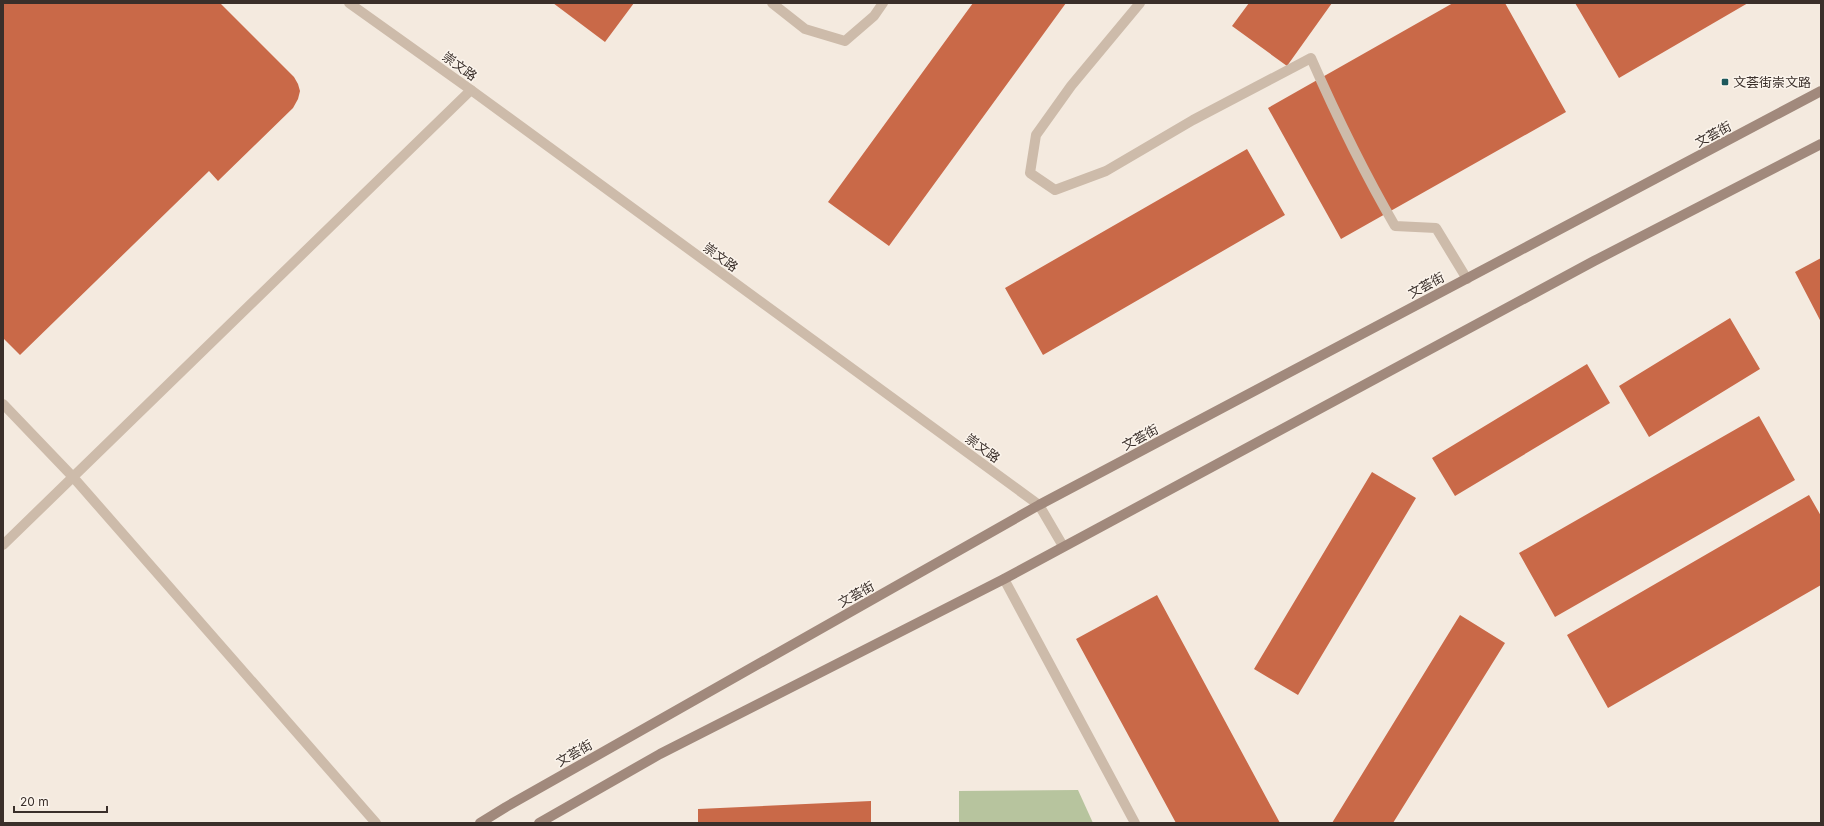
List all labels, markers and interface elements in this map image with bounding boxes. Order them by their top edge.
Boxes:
street label: 崇文路 [440,48,480,84]
place label: 文荟街崇文路 [1733,74,1811,90]
marker: 文荟街崇文路 [1720,77,1730,87]
street label: 文荟街 [1692,118,1734,150]
street label: 崇文路 [701,239,741,275]
street label: 文荟街 [1405,269,1447,301]
street label: 文荟街 [1119,421,1161,453]
street label: 崇文路 [963,430,1003,466]
street label: 文荟街 [835,578,877,610]
street label: 文荟街 [553,736,595,770]
scale bar [14,788,107,814]
text: 20 m [20,794,49,809]

